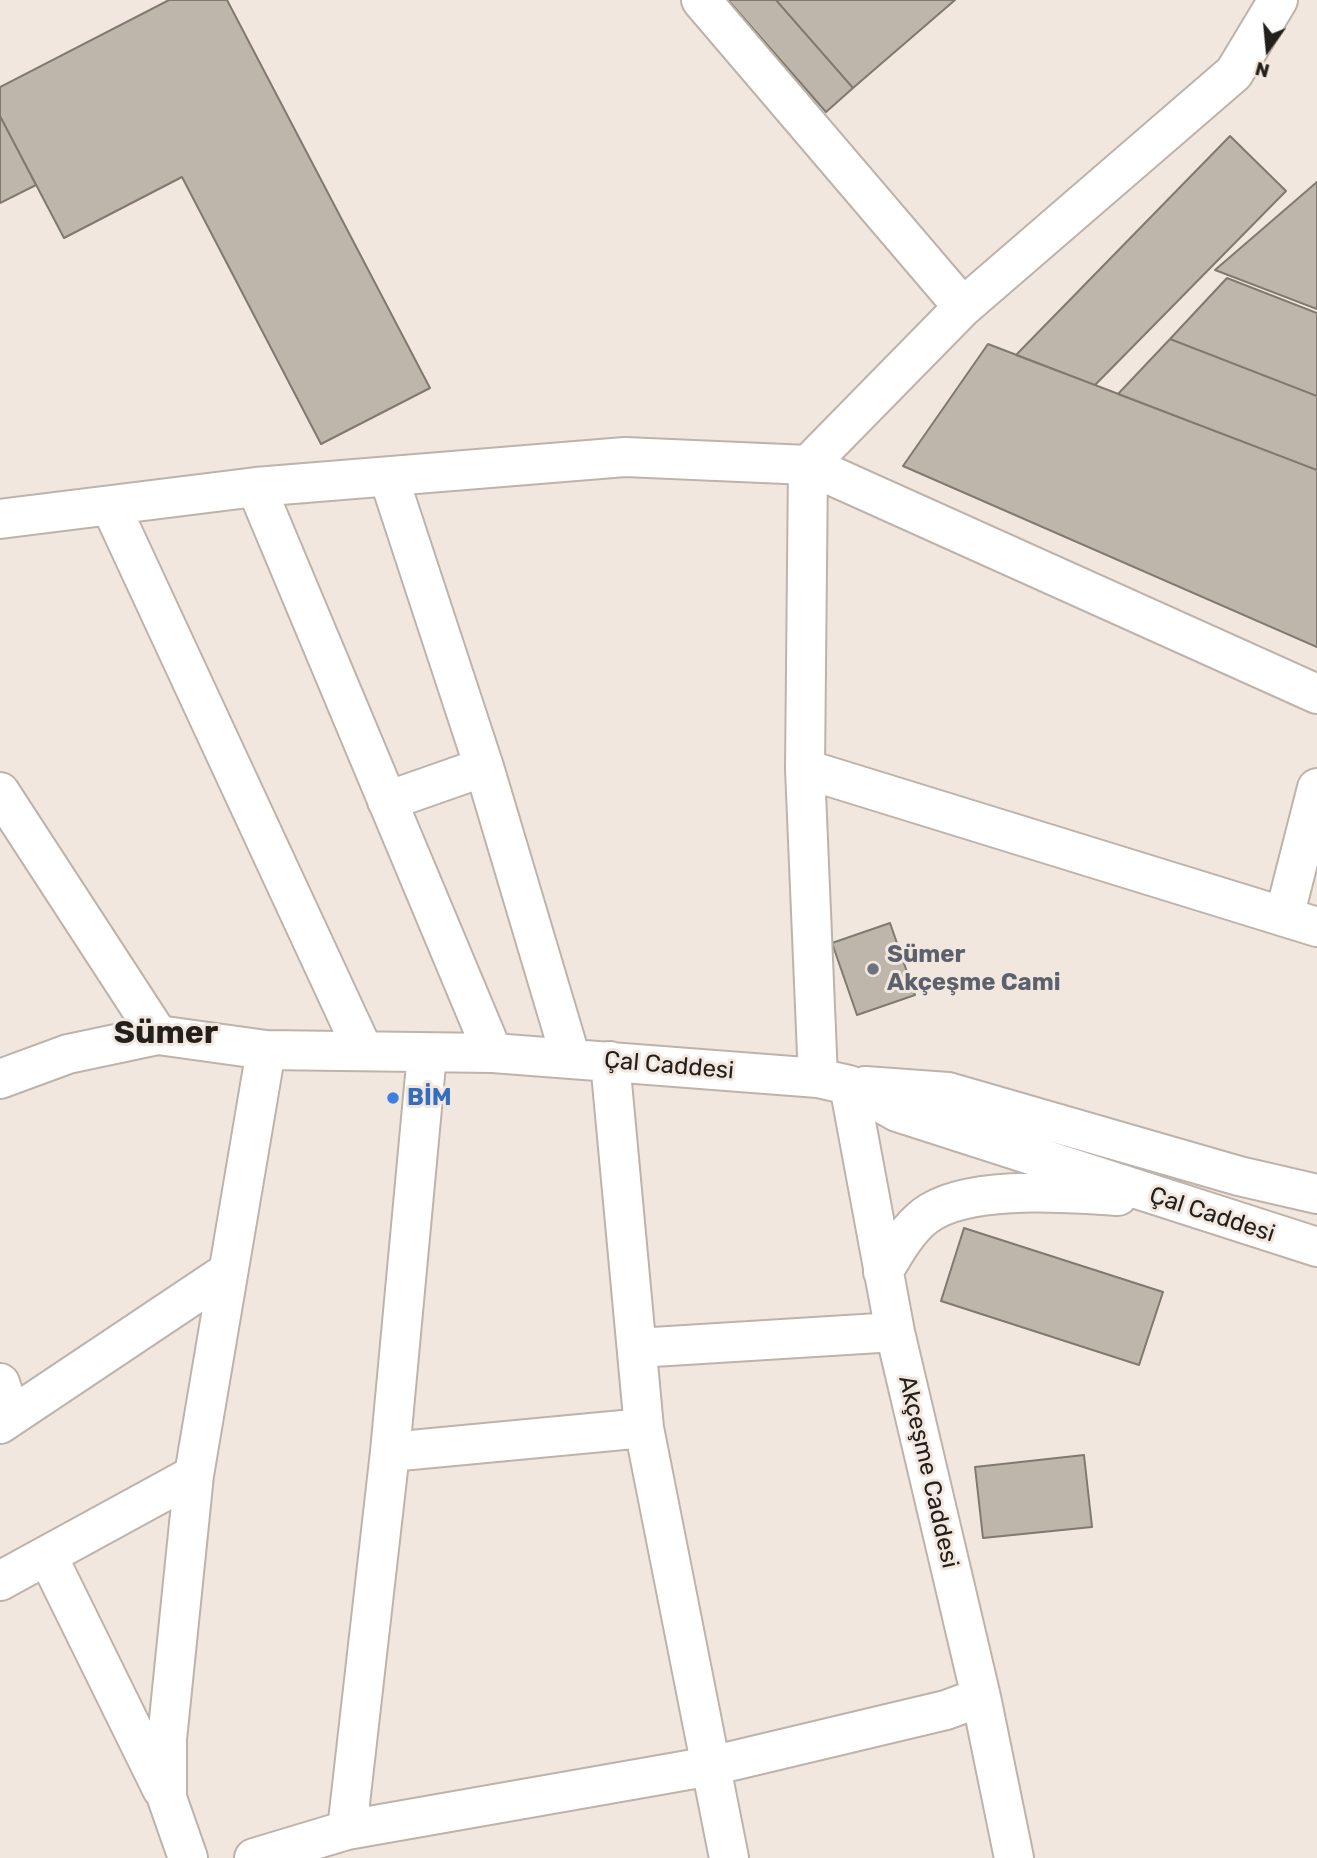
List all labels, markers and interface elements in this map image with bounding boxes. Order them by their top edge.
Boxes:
north arrow [1233,14,1303,84]
text: N [1253,57,1272,83]
place label: Sümer Akçeşme Cami [887,941,1061,997]
marker: Sümer Akçeşme Cami [865,961,881,977]
district label: Sümer [114,1015,218,1053]
street label: Çal Caddesi [603,1046,735,1086]
place label: BİM [407,1084,452,1112]
marker: BİM [385,1090,401,1106]
street label: Çal Caddesi [1146,1181,1278,1249]
street label: Akçeşme Caddesi [892,1373,964,1571]

